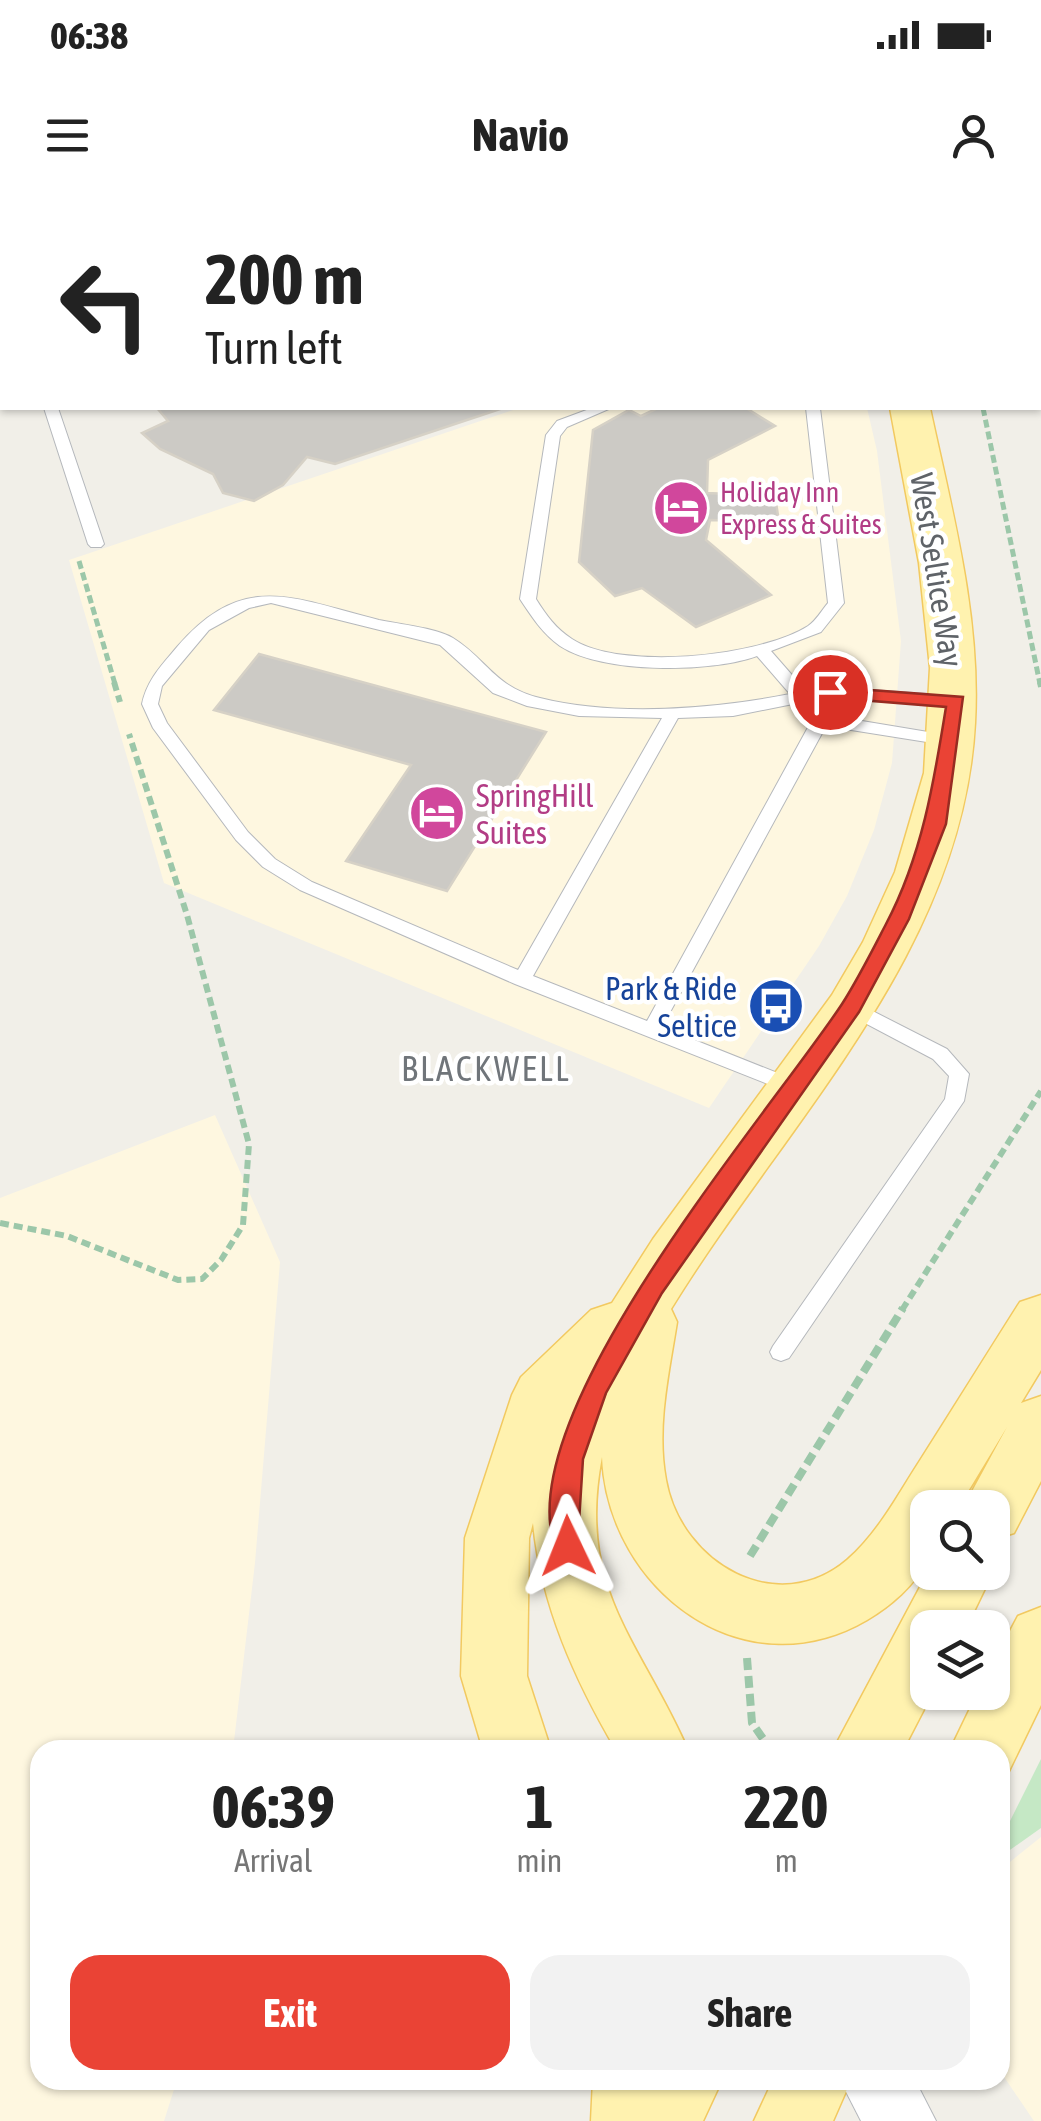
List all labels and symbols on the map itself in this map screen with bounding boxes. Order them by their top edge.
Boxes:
street label: West Seltice Way [903,470,971,670]
place label: Holiday Inn Express & Suites [720,476,882,540]
hotel icon: Holiday Inn Express & Suites [651,478,711,538]
pin [788,650,873,735]
place label: SpringHill Suites [476,777,594,851]
hotel icon: SpringHill Suites [407,783,467,843]
place label: Park & Ride Seltice [605,970,737,1044]
bus stop icon: Park & Ride Seltice [746,976,806,1036]
district label: BLACKWELL [401,1048,571,1088]
position arrow [516,1494,620,1598]

